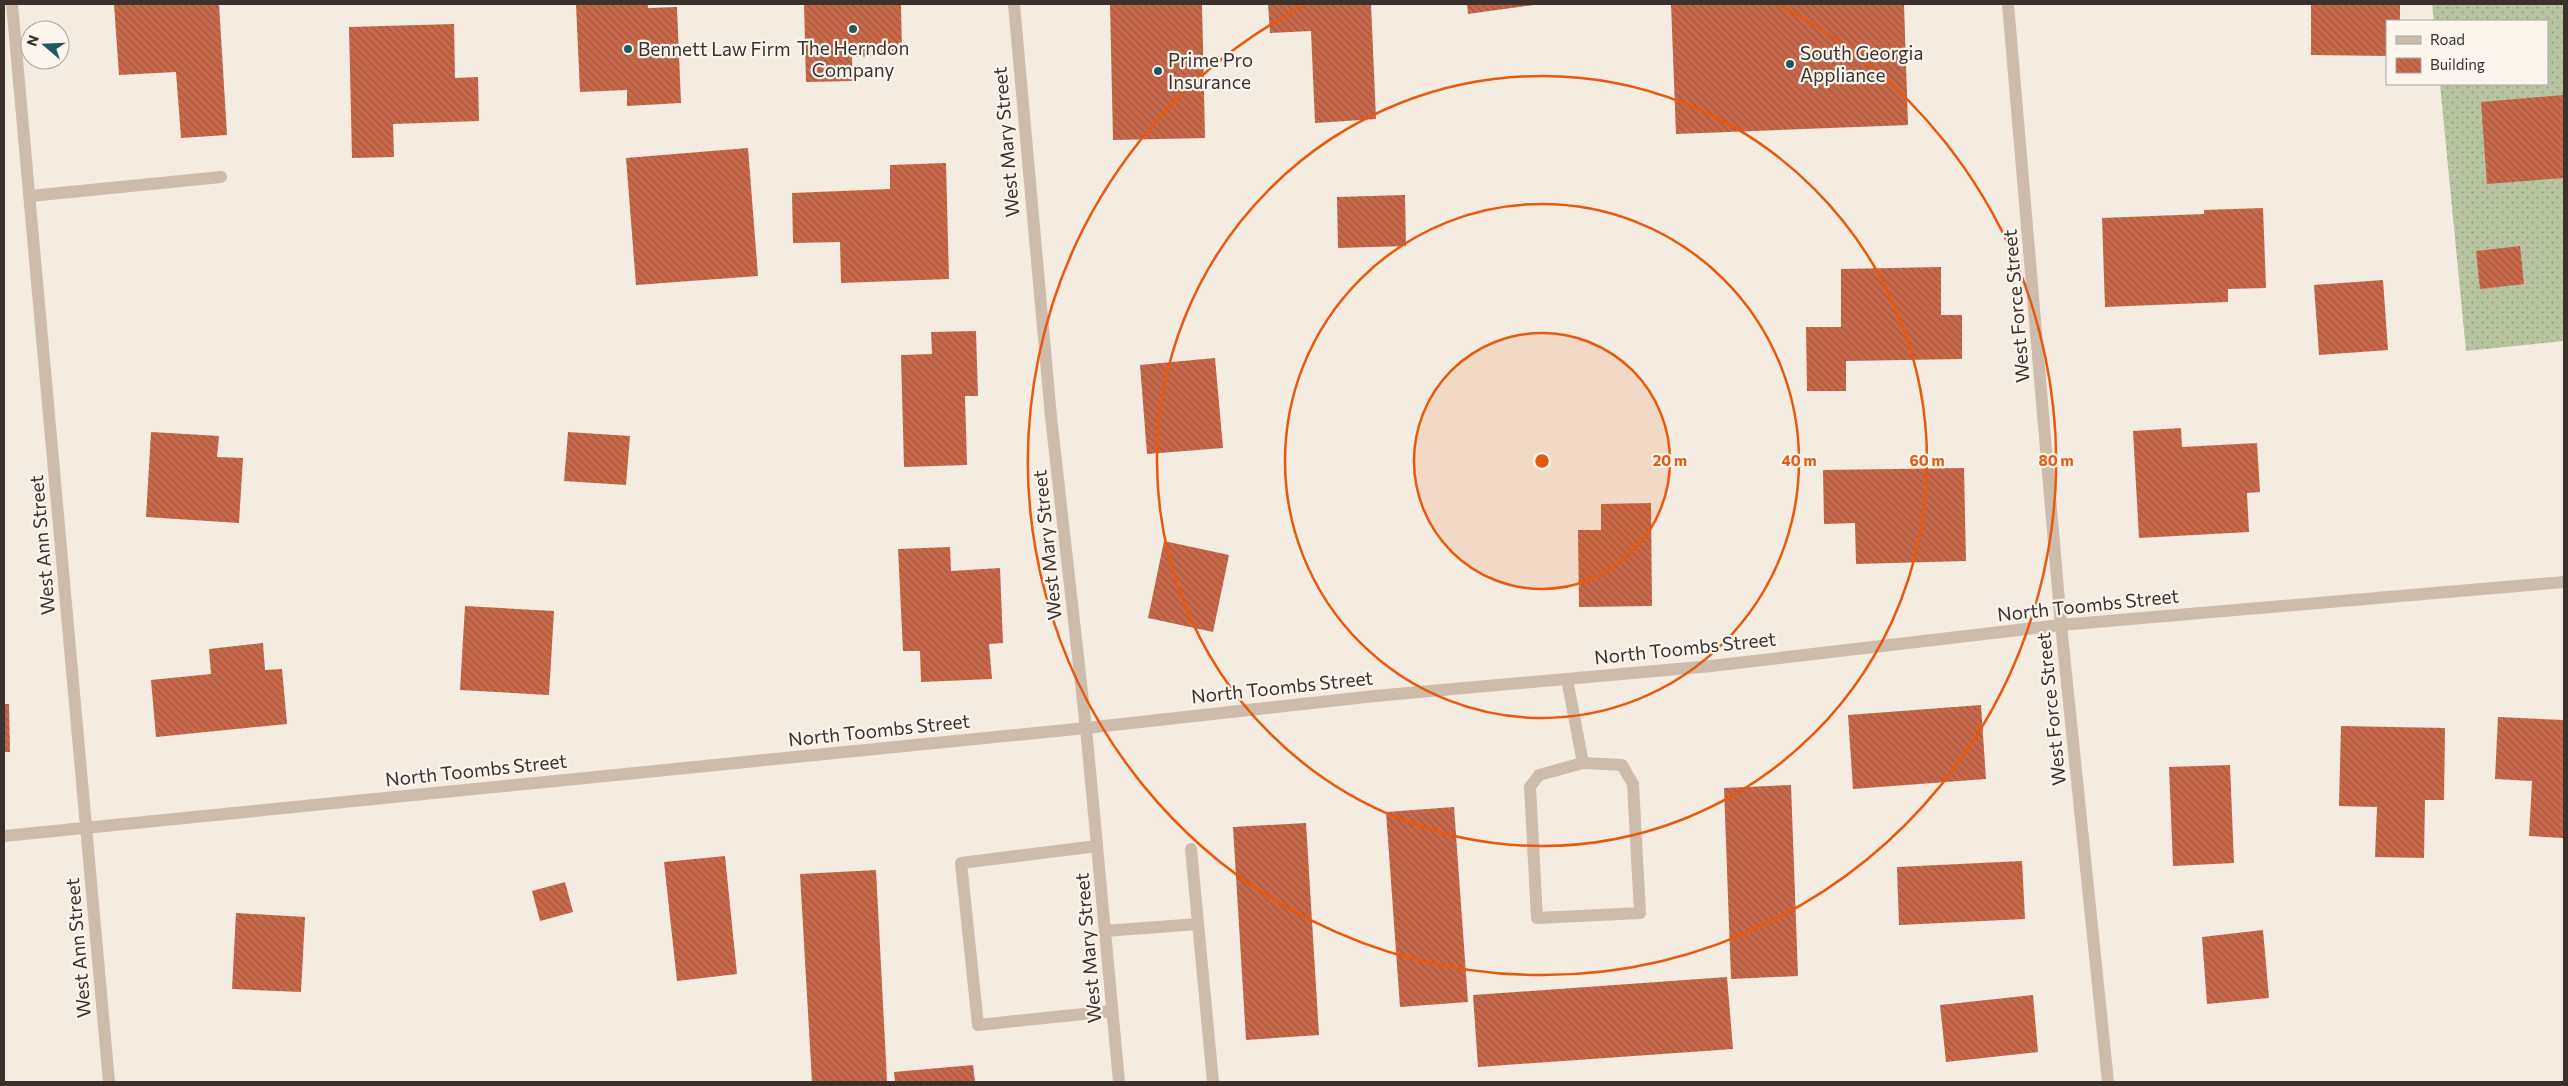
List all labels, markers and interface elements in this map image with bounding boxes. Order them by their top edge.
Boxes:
north arrow [20,20,70,70]
legend [2386,20,2548,85]
marker: The Herndon Company [847,23,859,35]
text: Road [2430,30,2465,48]
text: N [22,33,42,48]
place label: The Herndon Company [797,36,909,81]
place label: Bennett Law Firm [638,37,791,60]
place label: South Georgia Appliance [1800,41,1923,86]
marker: Bennett Law Firm [622,43,634,55]
place label: Prime Pro Insurance [1168,48,1253,93]
text: Building [2430,55,2485,73]
marker: South Georgia Appliance [1784,58,1796,70]
marker: Prime Pro Insurance [1152,65,1164,77]
street label: West Mary Street [987,66,1024,218]
street label: West Force Street [1997,228,2034,384]
text: 20 m [1653,451,1687,469]
text: 40 m [1781,451,1817,469]
text: 60 m [1909,451,1945,469]
text: 80 m [2038,451,2074,469]
centre of rings [1533,452,1551,470]
street label: West Mary Street [1027,469,1066,621]
street label: West Ann Street [24,474,59,616]
street label: North Toombs Street [1996,584,2180,625]
street label: North Toombs Street [1593,627,1777,668]
street label: West Force Street [2031,631,2070,787]
street label: North Toombs Street [1190,666,1374,707]
street label: North Toombs Street [787,709,971,750]
street label: North Toombs Street [384,749,568,790]
street label: West Mary Street [1069,872,1106,1024]
street label: West Ann Street [60,877,95,1019]

